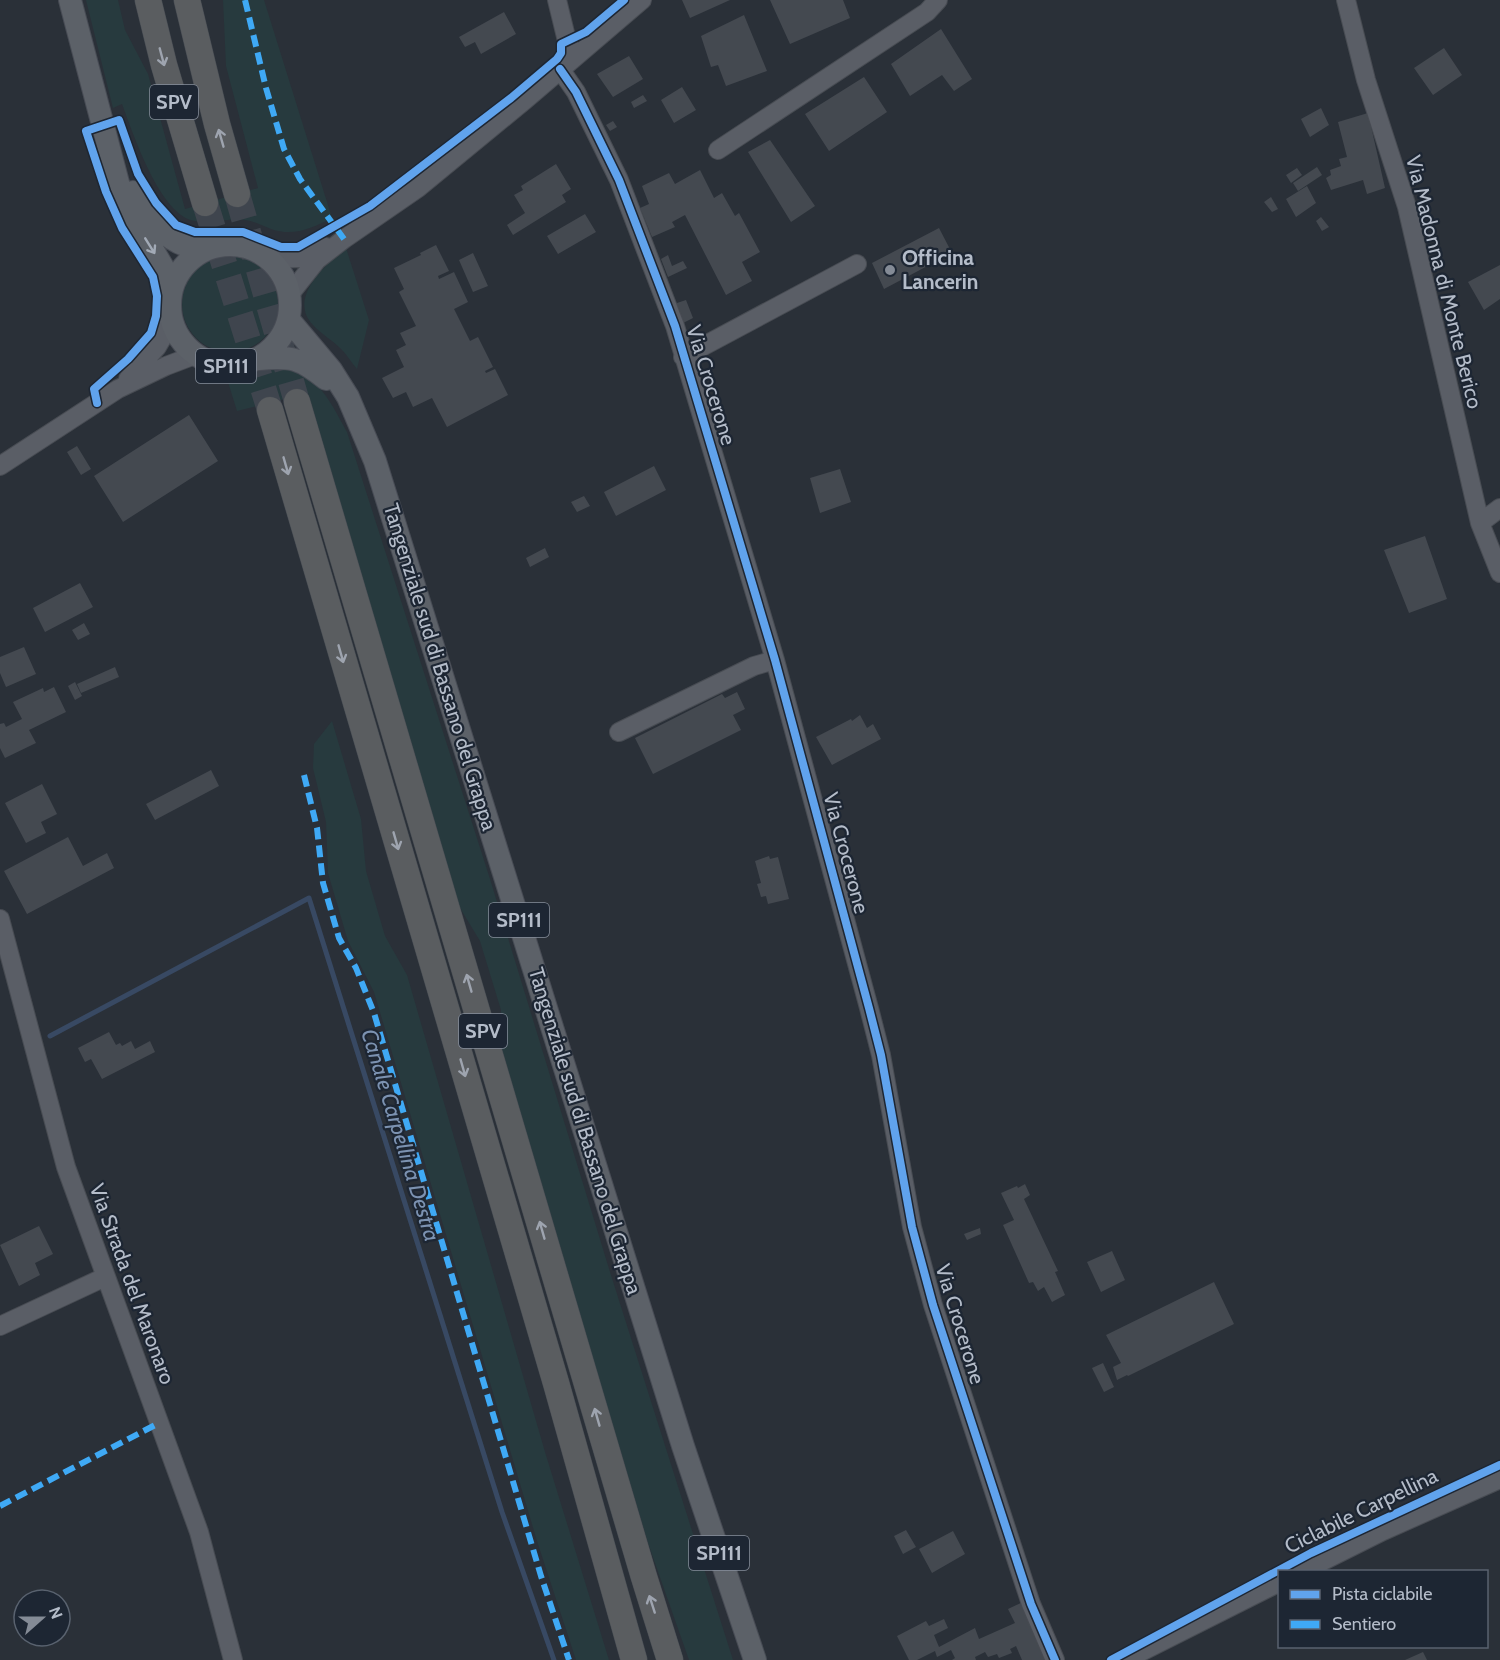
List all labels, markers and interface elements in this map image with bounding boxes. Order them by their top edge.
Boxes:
one-way arrow [156,47,168,66]
road number: SPV [150,85,198,119]
one-way arrow [215,128,226,147]
street label: Via Madonna di Monte Berico [1401,153,1488,411]
one-way arrow [144,237,156,254]
place label: Officina Lancerin [902,245,978,294]
marker: Officina Lancerin [883,263,897,277]
street label: Via Crocerone [681,322,742,448]
road number: SP111 [196,349,256,383]
one-way arrow [281,456,292,475]
street label: Tangenziale sud di Bassano del Grappa [379,500,502,833]
one-way arrow [336,644,347,663]
street label: Via Crocerone [818,790,875,916]
one-way arrow [391,831,402,850]
road number: SP111 [489,903,549,937]
street label: Tangenziale sud di Bassano del Grappa [524,964,647,1297]
one-way arrow [463,974,474,993]
road number: SPV [459,1014,507,1048]
water label: Canale Carpellina Destra [355,1026,446,1245]
one-way arrow [458,1058,469,1077]
street label: Via Strada del Maronaro [85,1180,180,1388]
one-way arrow [536,1221,547,1240]
street label: Via Crocerone [930,1261,991,1387]
one-way arrow [591,1408,602,1427]
street label: Ciclabile Carpellina [1280,1463,1441,1558]
road number: SP111 [689,1536,749,1570]
legend [1278,1570,1488,1648]
text: Pista ciclabile [1332,1583,1432,1605]
north arrow [12,1588,72,1648]
one-way arrow [646,1595,657,1614]
text: N [45,1604,66,1621]
text: Sentiero [1332,1613,1396,1635]

